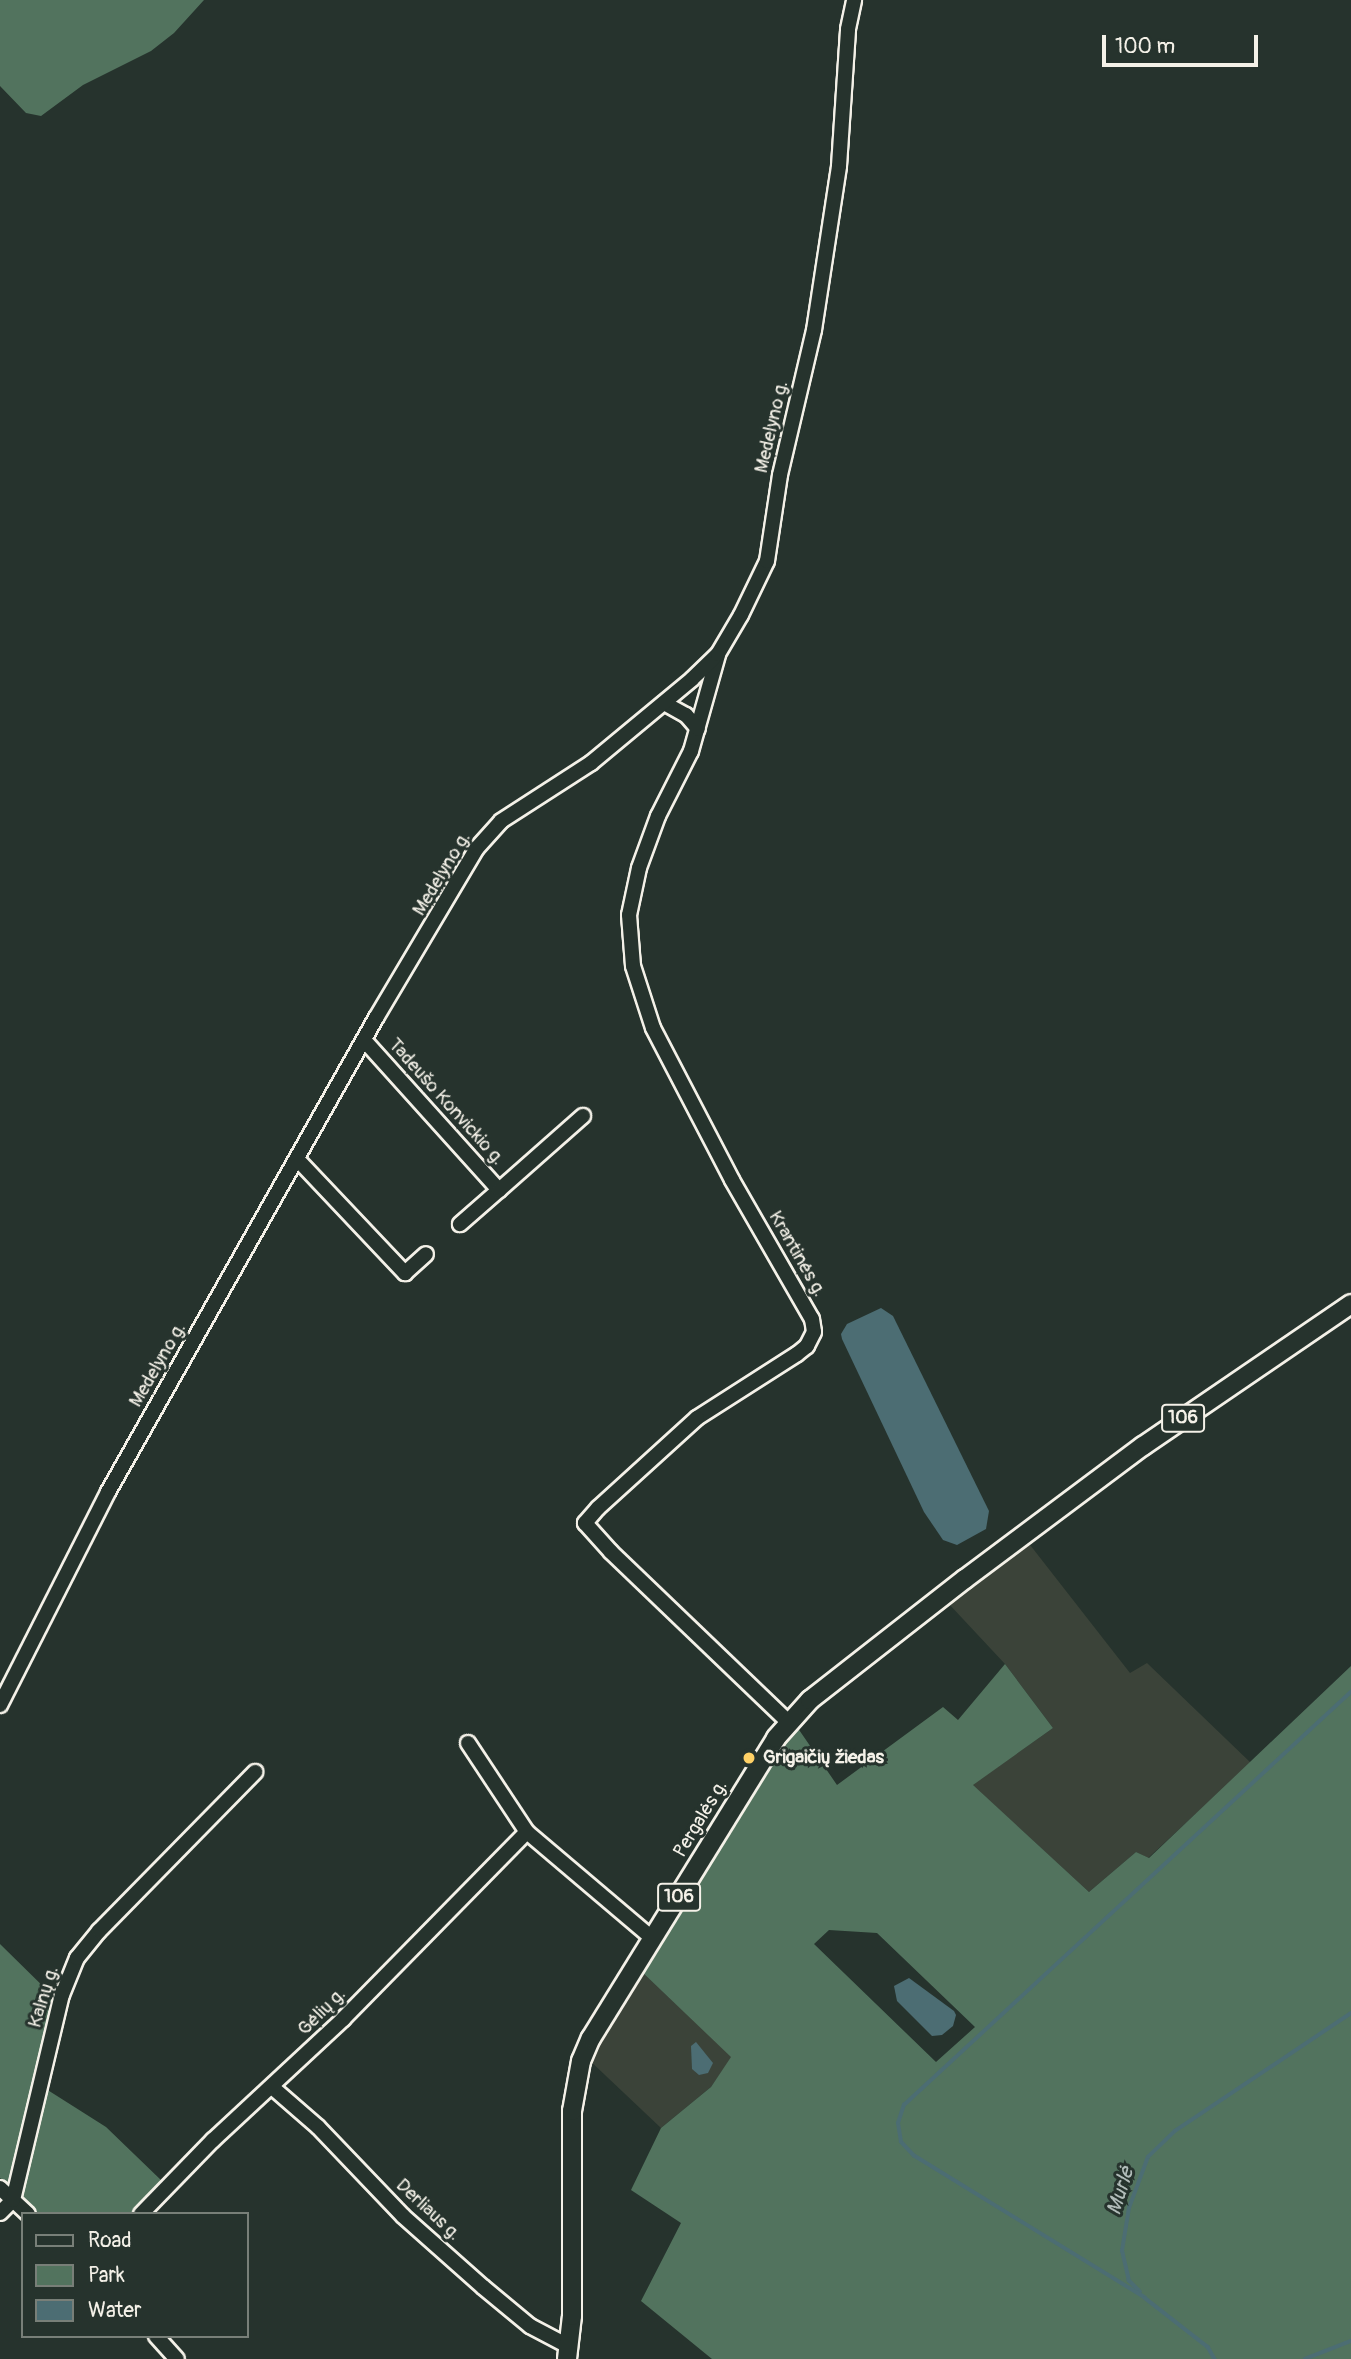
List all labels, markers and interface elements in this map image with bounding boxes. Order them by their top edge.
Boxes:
scale bar [1106,21,1262,65]
text: 100 m [1115,33,1175,60]
street label: Medelyno g. [750,379,794,475]
street label: Medelyno g. [408,828,476,920]
street label: Tadeušo Konvickio g. [383,1034,509,1170]
street label: Krantinės g. [763,1207,831,1301]
street label: Medelyno g. [125,1319,191,1411]
road number: 106 [1160,1404,1206,1433]
place label: Grigaičių žiedas [763,1747,884,1769]
marker: Grigaičių žiedas [741,1750,757,1766]
street label: Pergalės g. [669,1776,733,1862]
road number: 106 [656,1882,702,1912]
street label: Kalnų g. [24,1963,64,2031]
street label: Gėlių g. [293,1983,351,2041]
water label: Murlė [1102,2164,1140,2218]
street label: Derliaus g. [391,2174,465,2246]
legend [21,2212,248,2338]
text: Road [88,2227,132,2254]
text: Park [88,2262,125,2289]
text: Water [88,2297,141,2324]

